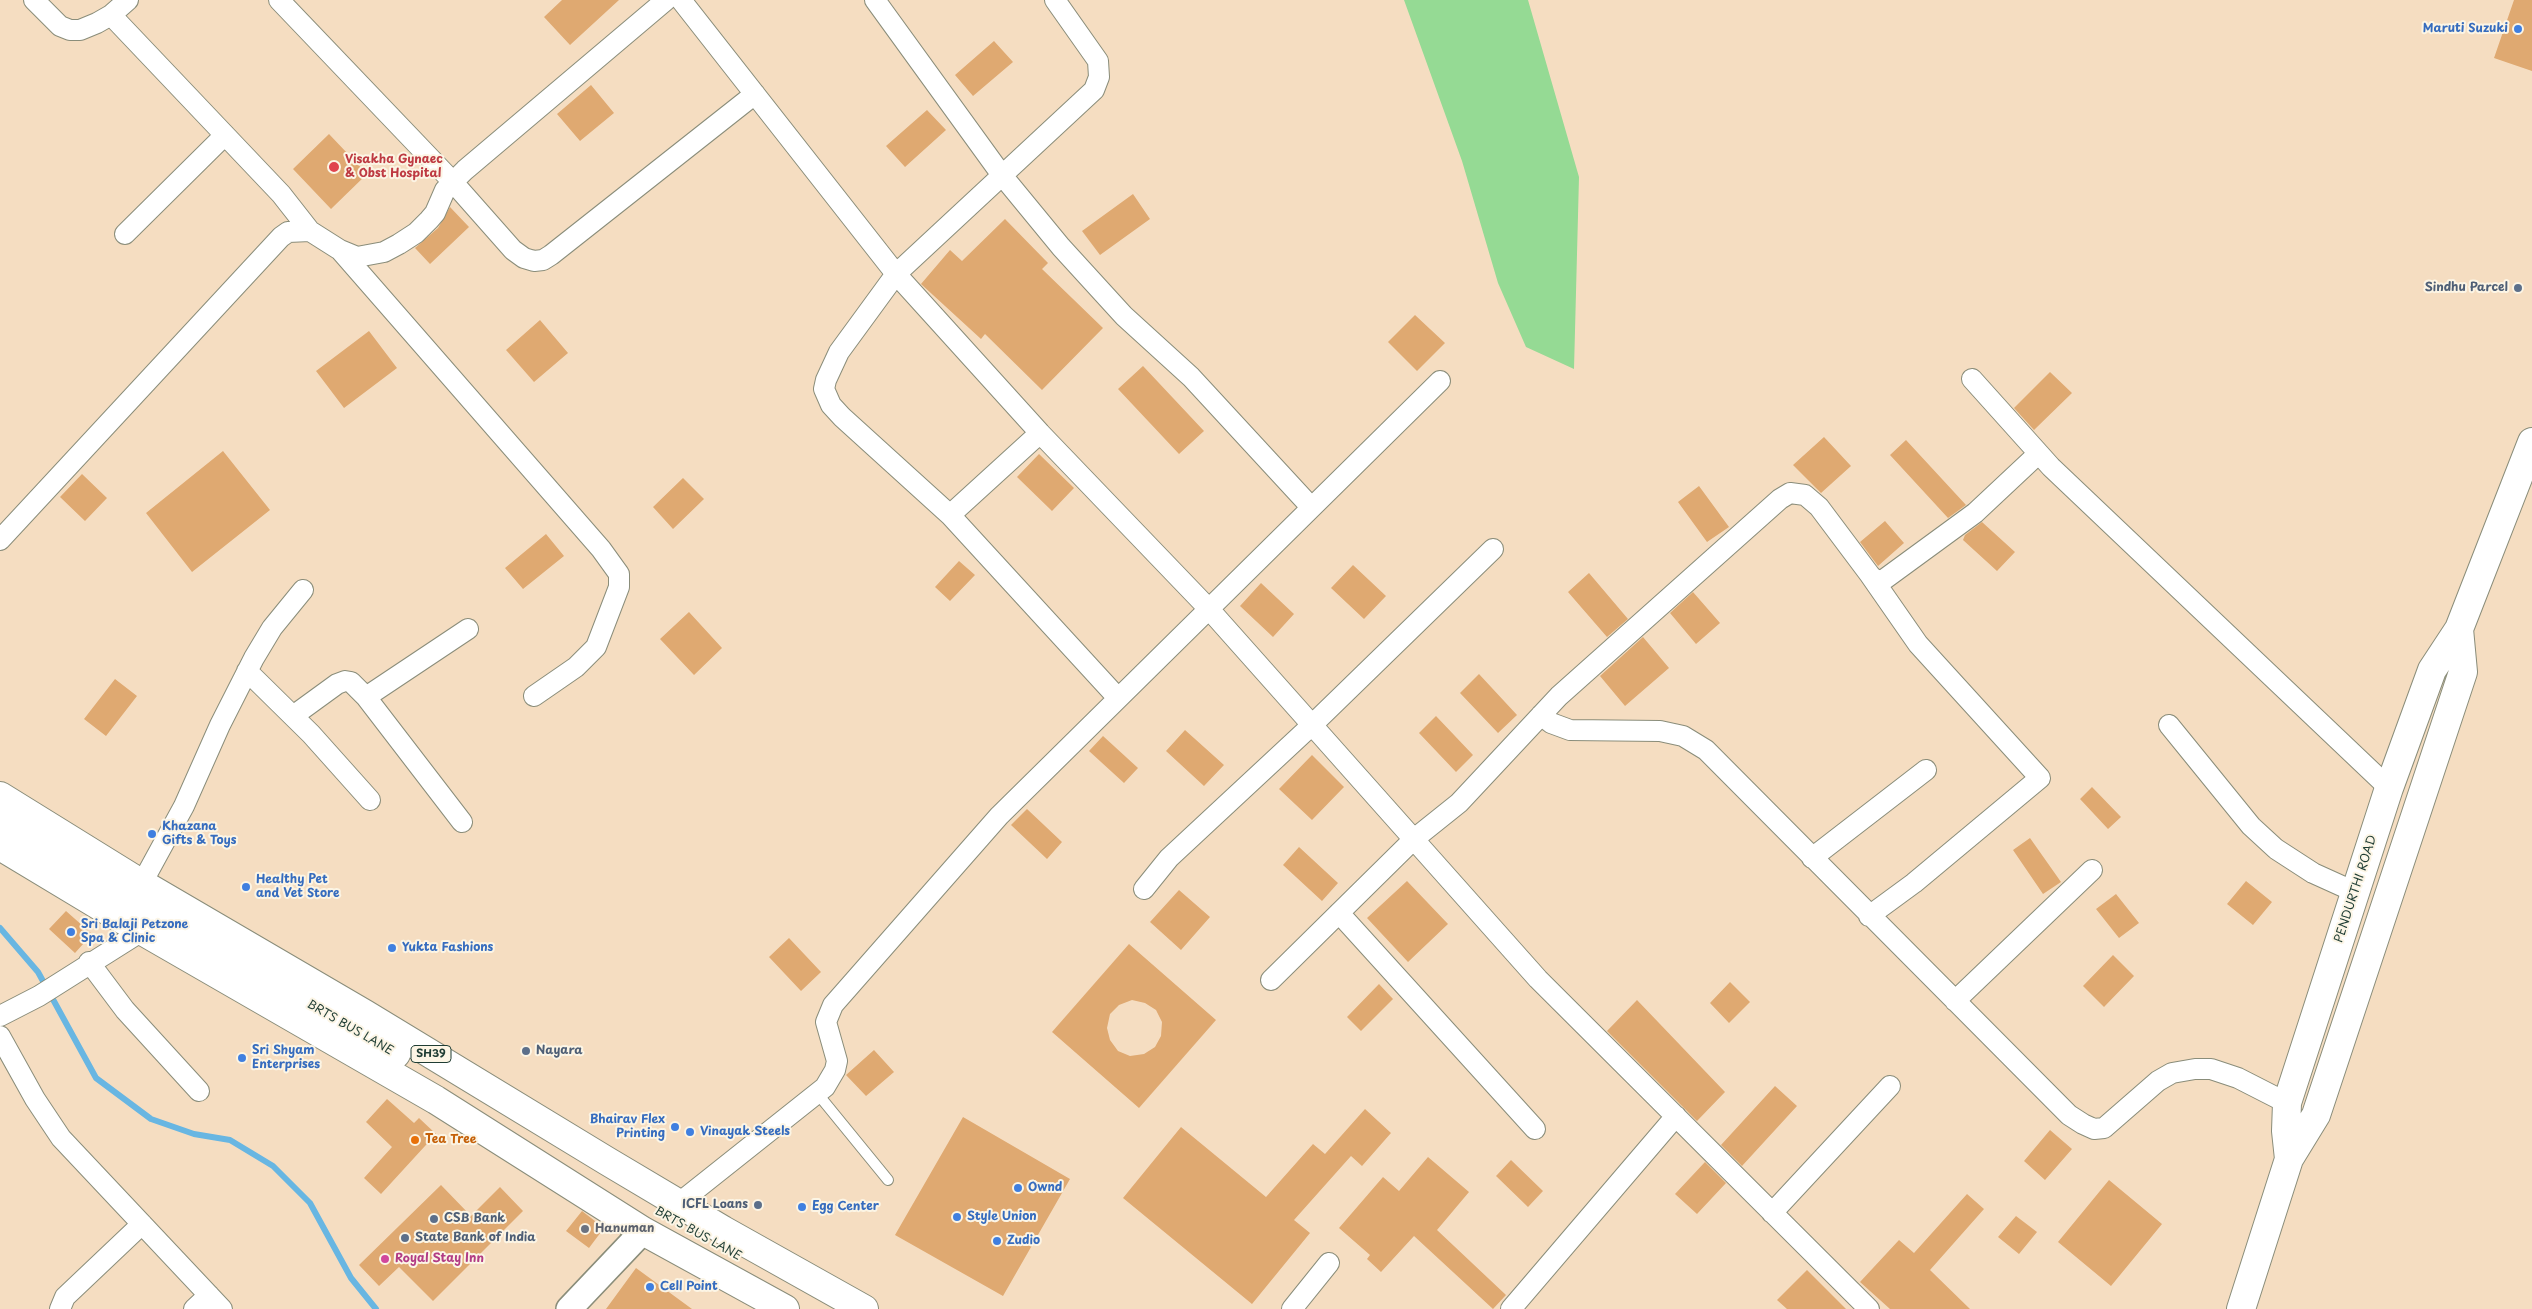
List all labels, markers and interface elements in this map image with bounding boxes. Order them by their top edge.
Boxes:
place label: Maruti Suzuki [2423,22,2508,36]
marker: Maruti Suzuki [2512,23,2524,35]
place label: Visakha Gynaec & Obst Hospital [345,153,443,181]
marker: Visakha Gynaec & Obst Hospital [327,160,341,174]
place label: Sindhu Parcel [2425,281,2508,295]
marker: Sindhu Parcel [2512,282,2524,294]
place label: Khazana Gifts & Toys [162,820,236,848]
marker: Khazana Gifts & Toys [146,828,158,840]
street label: PENDURTHI ROAD [2332,834,2380,944]
place label: Healthy Pet and Vet Store [256,873,340,901]
marker: Healthy Pet and Vet Store [240,881,252,893]
place label: Sri Balaji Petzone Spa & Clinic [81,918,188,946]
marker: Sri Balaji Petzone Spa & Clinic [65,926,77,938]
place label: Yukta Fashions [402,941,493,955]
marker: Yukta Fashions [386,942,398,954]
street label: BRTS BUS LANE [304,998,396,1058]
place label: Sri Shyam Enterprises [252,1044,320,1072]
place label: Nayara [536,1044,583,1058]
marker: Nayara [520,1045,532,1057]
road number: SH39 [411,1046,451,1062]
marker: Sri Shyam Enterprises [236,1052,248,1064]
place label: Bhairav Flex Printing [590,1113,665,1141]
marker: Bhairav Flex Printing [669,1121,681,1133]
place label: Vinayak Steels [700,1125,790,1139]
marker: Vinayak Steels [684,1126,696,1138]
place label: Tea Tree [425,1133,477,1147]
marker: Tea Tree [409,1134,421,1146]
place label: Ownd [1028,1181,1062,1195]
marker: Ownd [1012,1182,1024,1194]
place label: ICFL Loans [682,1198,748,1212]
marker: ICFL Loans [752,1199,764,1211]
place label: Egg Center [812,1200,879,1214]
marker: Egg Center [796,1201,808,1213]
street label: BRTS BUS LANE [652,1204,744,1264]
place label: Style Union [967,1210,1037,1224]
marker: Style Union [951,1211,963,1223]
place label: CSB Bank [444,1212,505,1226]
marker: CSB Bank [428,1213,440,1225]
place label: Hanuman [595,1222,654,1236]
marker: Hanuman [579,1223,591,1235]
place label: State Bank of India [415,1231,536,1245]
marker: State Bank of India [399,1232,411,1244]
place label: Zudio [1007,1234,1040,1248]
marker: Zudio [991,1235,1003,1247]
place label: Royal Stay Inn [395,1252,484,1266]
marker: Royal Stay Inn [379,1253,391,1265]
place label: Cell Point [660,1280,718,1294]
marker: Cell Point [644,1281,656,1293]

